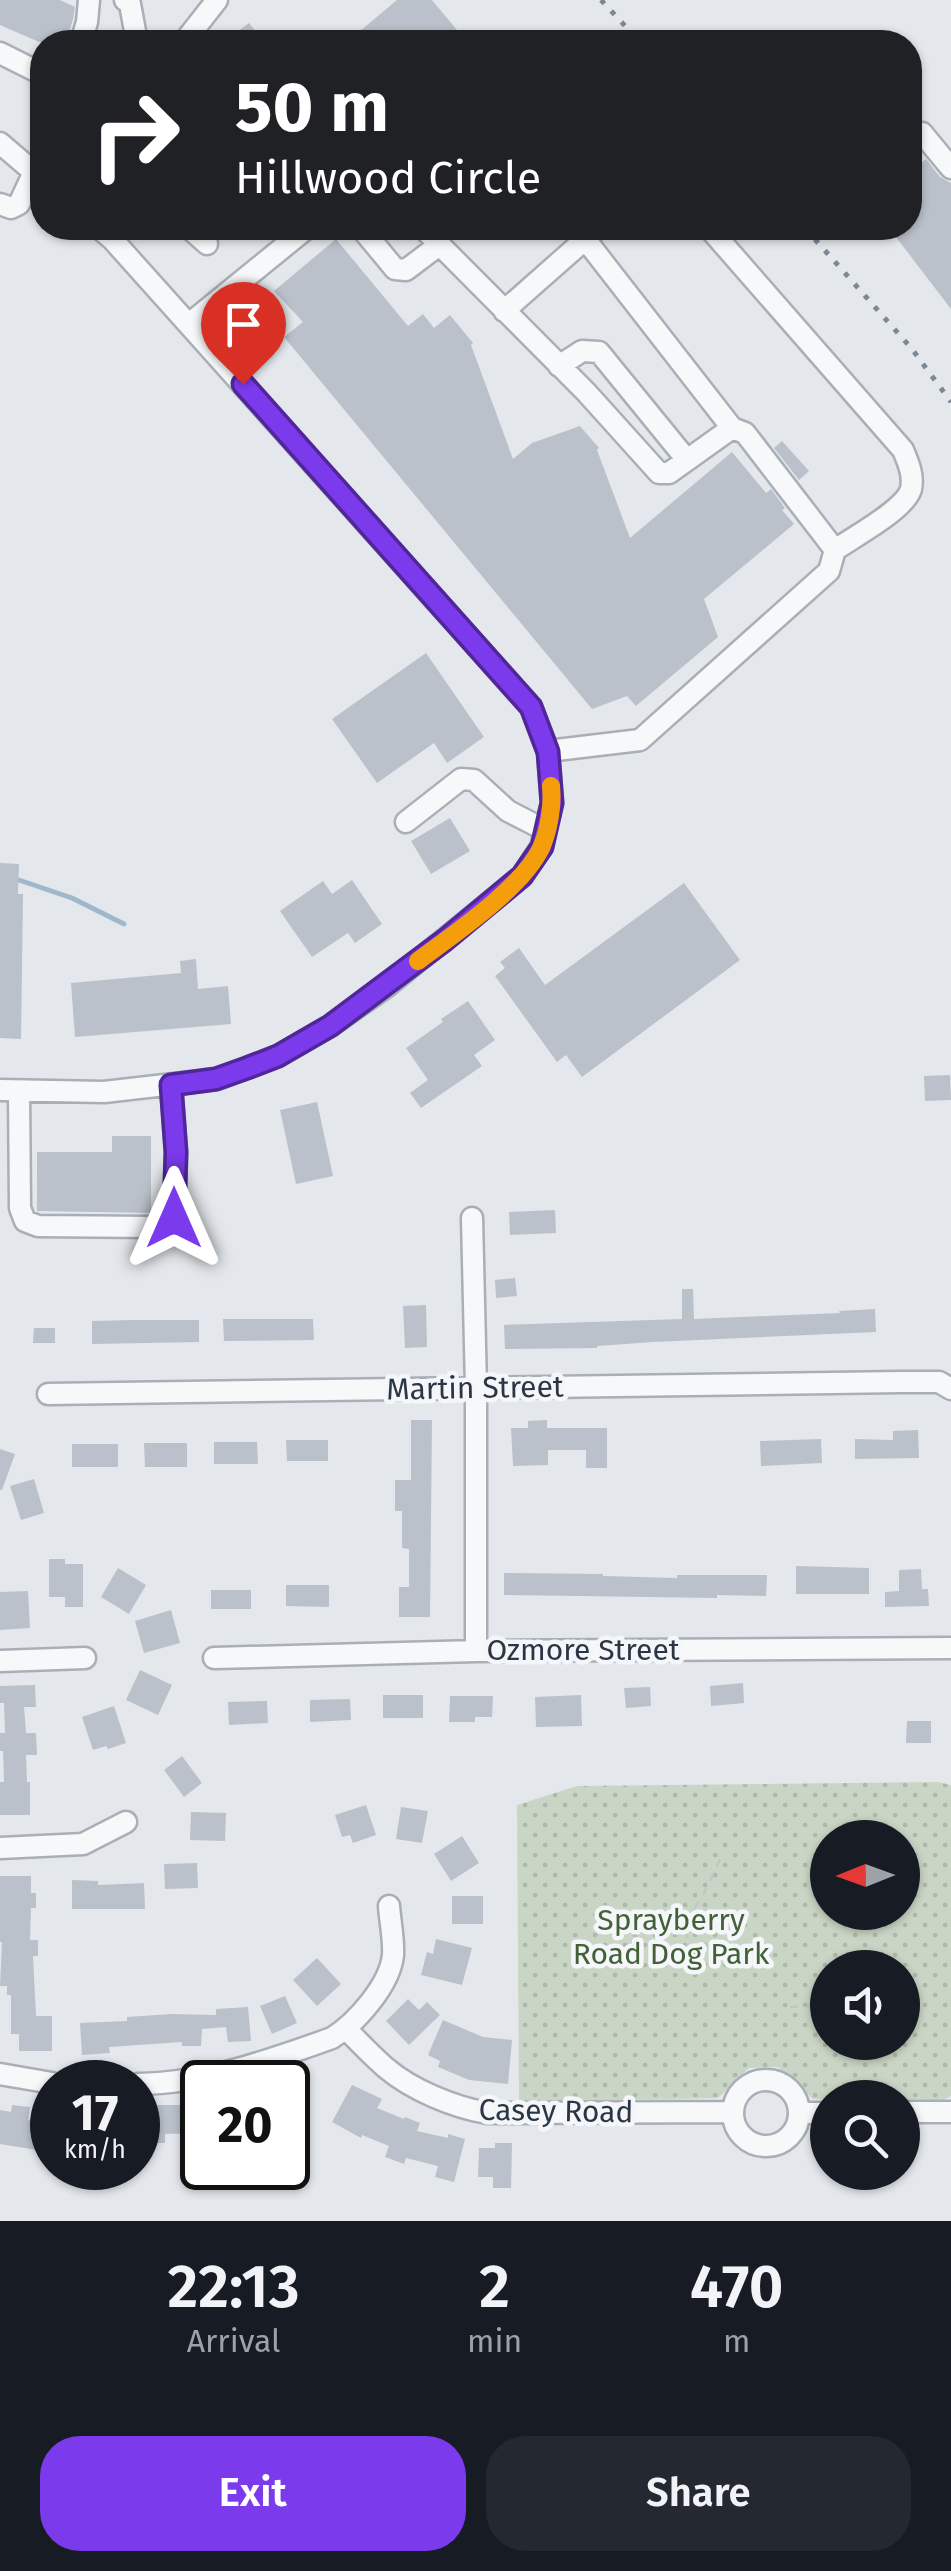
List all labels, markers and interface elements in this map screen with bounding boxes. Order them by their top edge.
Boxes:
text: 50 m [235,66,389,150]
icon: right [70,70,200,200]
text: Hillwood Circle [235,151,541,205]
pin [201,282,286,385]
icon: arrive [216,297,271,352]
position arrow [122,1166,226,1270]
street label: Martin Street [386,1368,564,1408]
street label: Ozmore Street [486,1632,680,1668]
north arrow [810,1820,920,1930]
map controls [810,1820,920,2190]
park label: Sprayberry Road Dog Park [573,1902,770,1972]
button: sound [810,1950,920,2060]
speed limit sign: 20 [180,2060,310,2190]
button: search [810,2080,920,2190]
text: 17 [72,2083,118,2143]
street label: Casey Road [478,2092,634,2130]
text: km/h [64,2135,126,2165]
text: 22:13 [168,2251,300,2323]
text: 2 [479,2251,510,2323]
text: 470 [690,2251,783,2323]
text: Arrival [187,2322,280,2360]
text: min [467,2322,522,2360]
text: m [723,2322,750,2360]
button: Exit [40,2436,466,2551]
button: Share [486,2436,911,2551]

